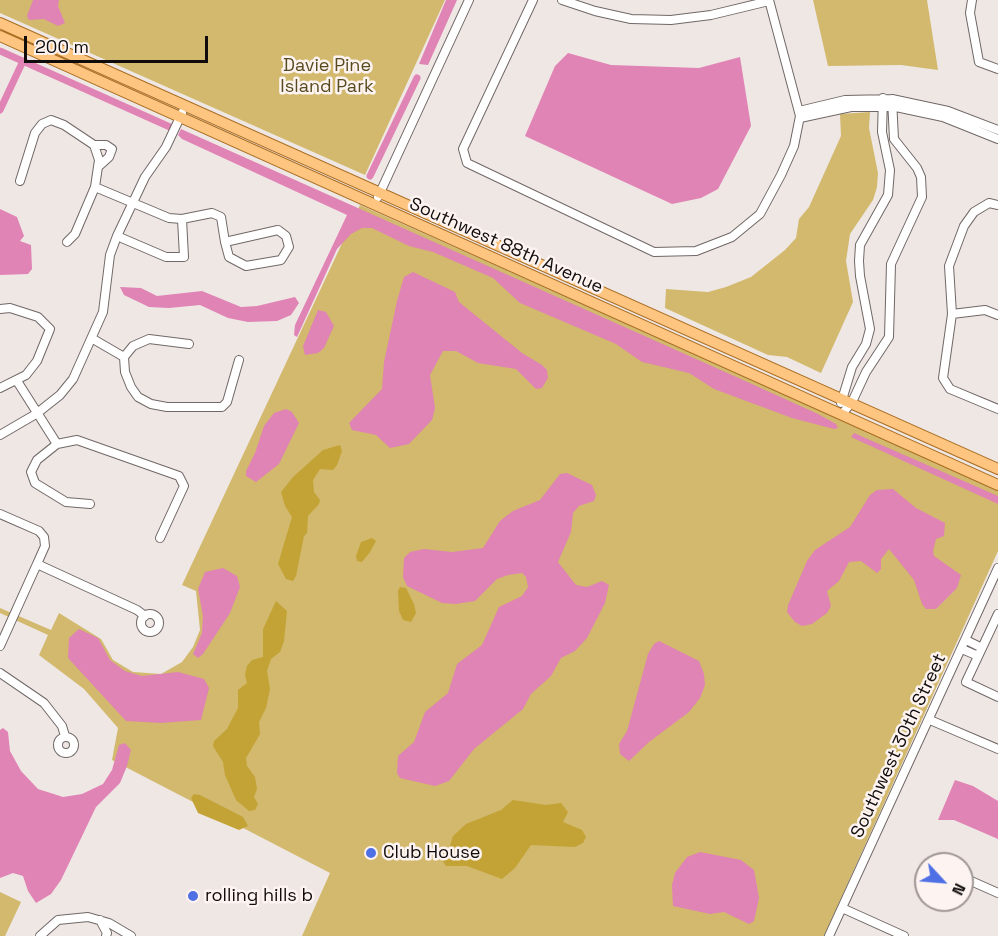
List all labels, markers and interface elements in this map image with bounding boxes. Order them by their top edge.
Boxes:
scale bar [27,24,212,62]
text: 200 m [35,35,89,58]
park label: Davie Pine Island Park [280,55,374,98]
street label: Southwest 88th Avenue [406,194,606,298]
street label: Southwest 30th Street [847,650,951,842]
place label: Club House [383,842,480,864]
marker: Club House [364,846,378,860]
north arrow [914,852,974,912]
text: N [947,880,971,899]
place label: rolling hills b [205,885,313,907]
marker: rolling hills b [186,889,200,903]

